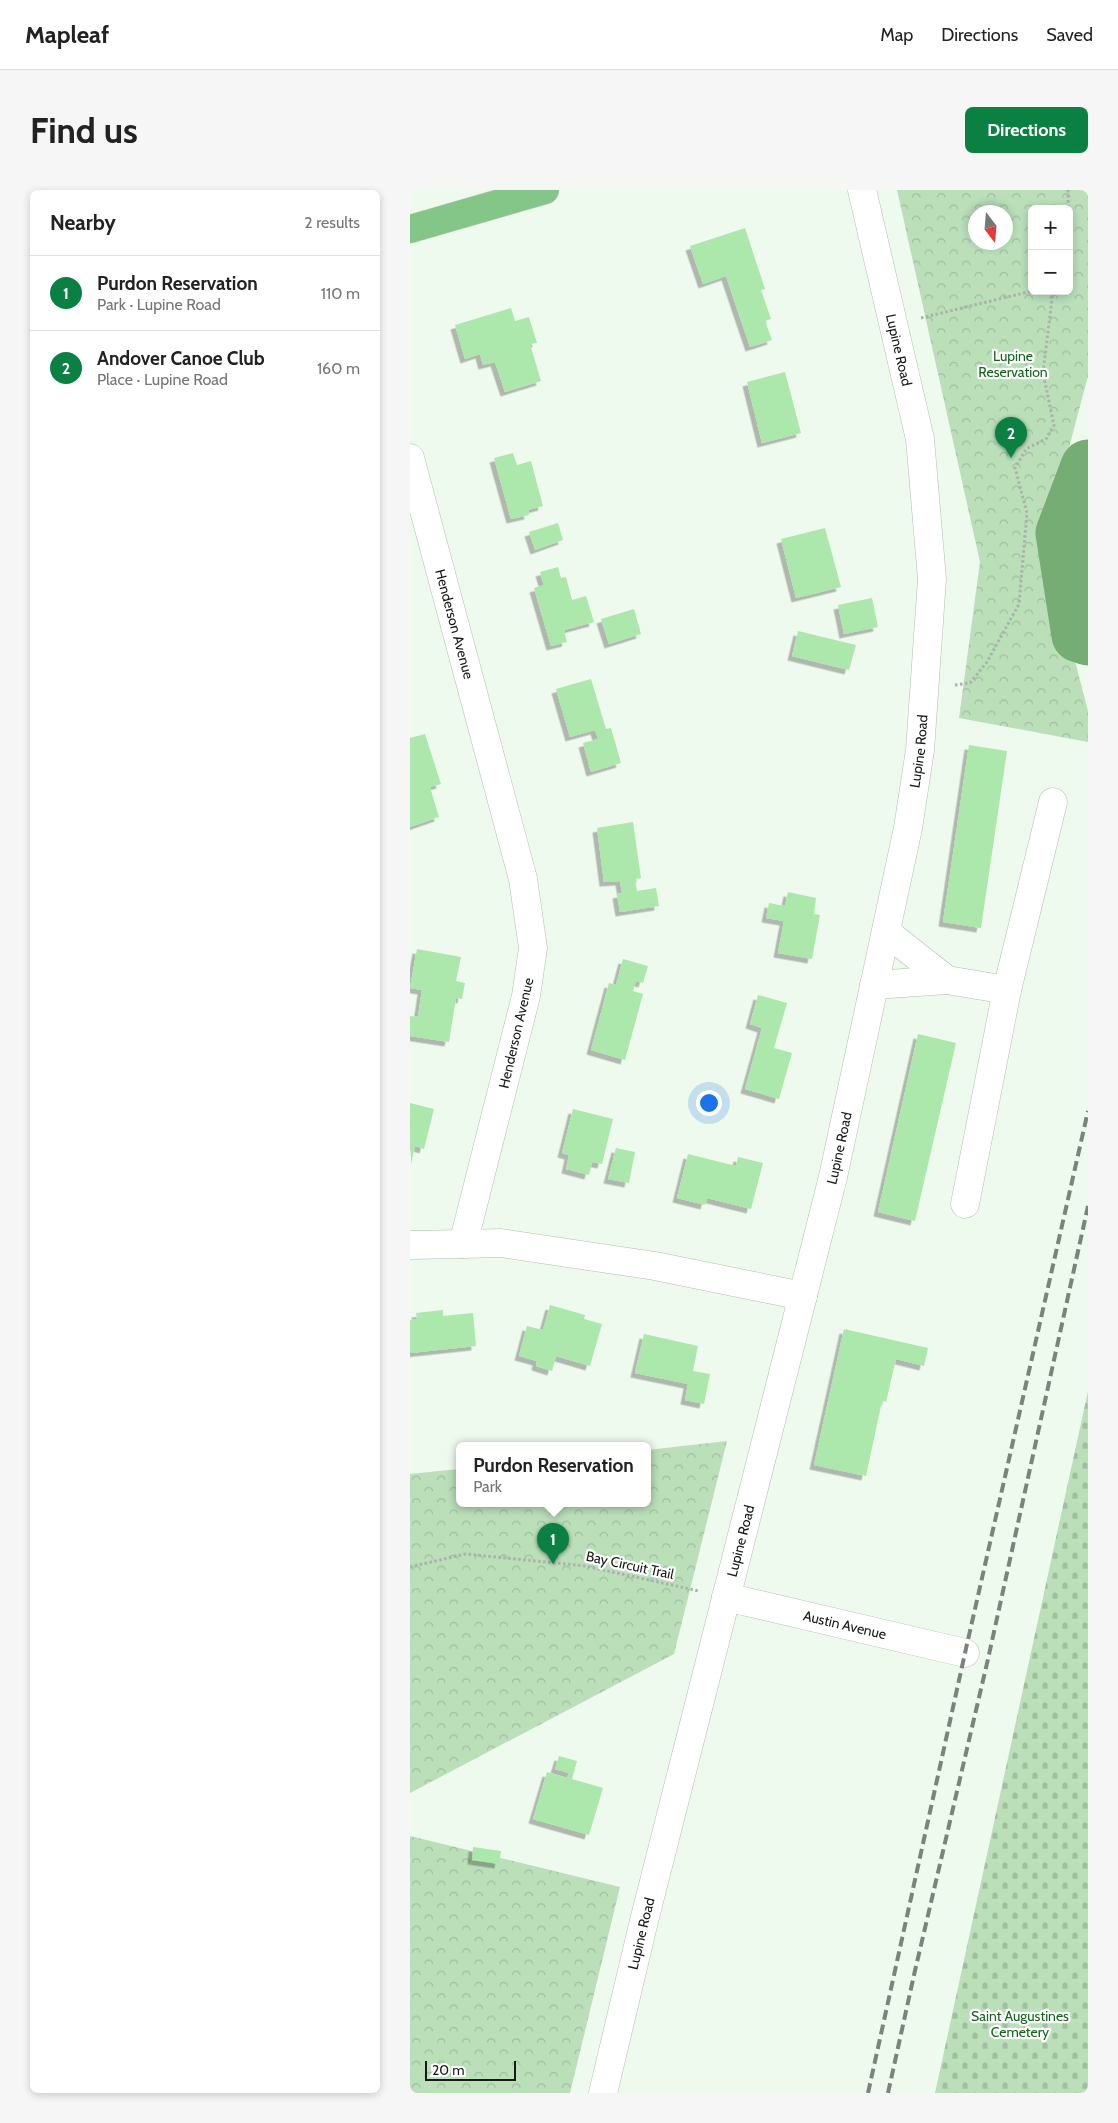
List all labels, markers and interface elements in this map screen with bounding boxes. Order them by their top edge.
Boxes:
text: Mapleaf [25,20,109,49]
text: Map [880,24,913,46]
text: Directions [941,24,1018,46]
text: Saved [1046,24,1093,46]
button: Directions [965,107,1088,153]
text: Find us [30,109,138,152]
north arrow [968,205,1013,250]
map controls [1028,205,1073,295]
button: + [1028,205,1073,250]
text: Nearby [50,210,116,235]
text: 2 results [304,213,360,232]
button: − [1028,250,1073,295]
text: Purdon Reservation [97,272,258,295]
text: 1 [63,284,69,303]
text: 110 m [321,284,360,303]
text: Park · Lupine Road [97,295,221,314]
street label: Lupine Road [882,312,916,388]
text: Andover Canoe Club [97,347,265,370]
park label: Lupine Reservation [978,347,1048,381]
text: 2 [62,359,70,378]
text: 160 m [317,359,360,378]
text: Place · Lupine Road [97,370,228,389]
pin: 2 [995,417,1027,458]
street label: Henderson Avenue [431,567,478,681]
street label: Lupine Road [905,714,931,789]
street label: Henderson Avenue [495,976,537,1090]
your location [696,1090,722,1116]
street label: Lupine Road [822,1110,856,1186]
popup [456,1442,651,1507]
text: Purdon Reservation [473,1454,634,1477]
text: Park [473,1477,502,1496]
street label: Lupine Road [723,1503,758,1579]
pin: 1 [537,1523,569,1564]
street label: Bay Circuit Trail [584,1547,676,1583]
street label: Austin Avenue [801,1606,888,1643]
street label: Lupine Road [624,1896,659,1971]
park label: Saint Augustines Cemetery [971,2007,1069,2041]
scale bar [425,2058,516,2081]
text: 20 m [432,2061,465,2079]

